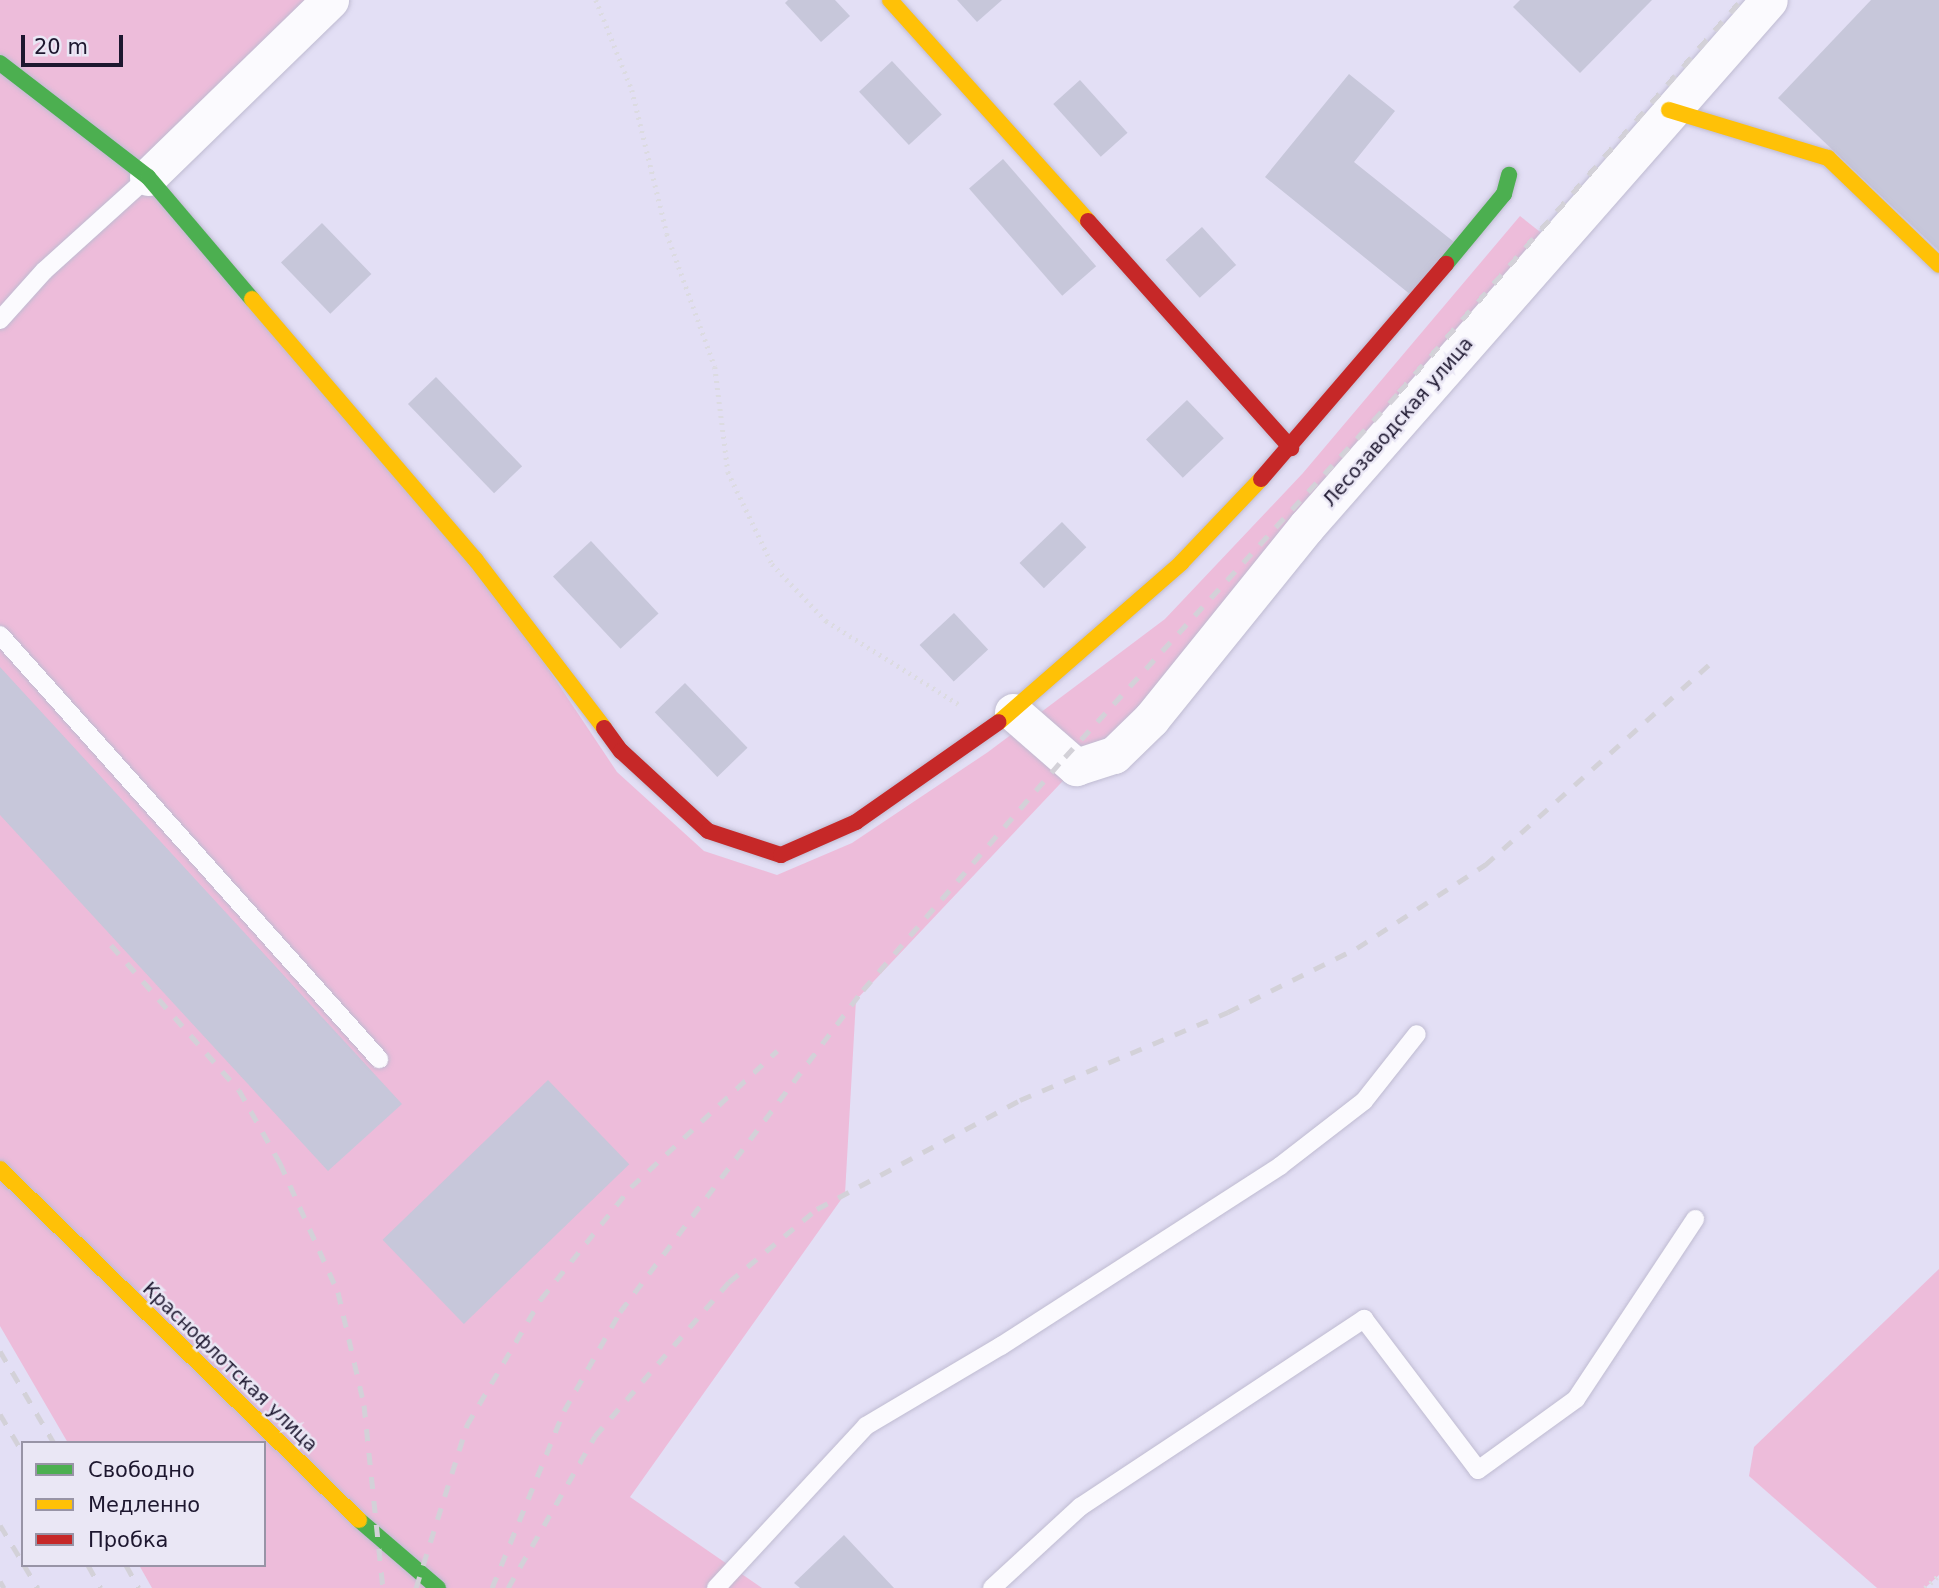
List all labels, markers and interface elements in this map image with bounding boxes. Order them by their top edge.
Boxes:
scale bar [24,21,126,65]
text: 20 m [34,35,88,59]
street label: Лесозаводская улица [1318,333,1478,511]
street label: Краснофлотская улица [138,1277,322,1457]
legend [21,1441,266,1567]
text: Свободно [88,1458,195,1482]
text: Медленно [88,1493,200,1517]
text: Пробка [88,1528,168,1552]

